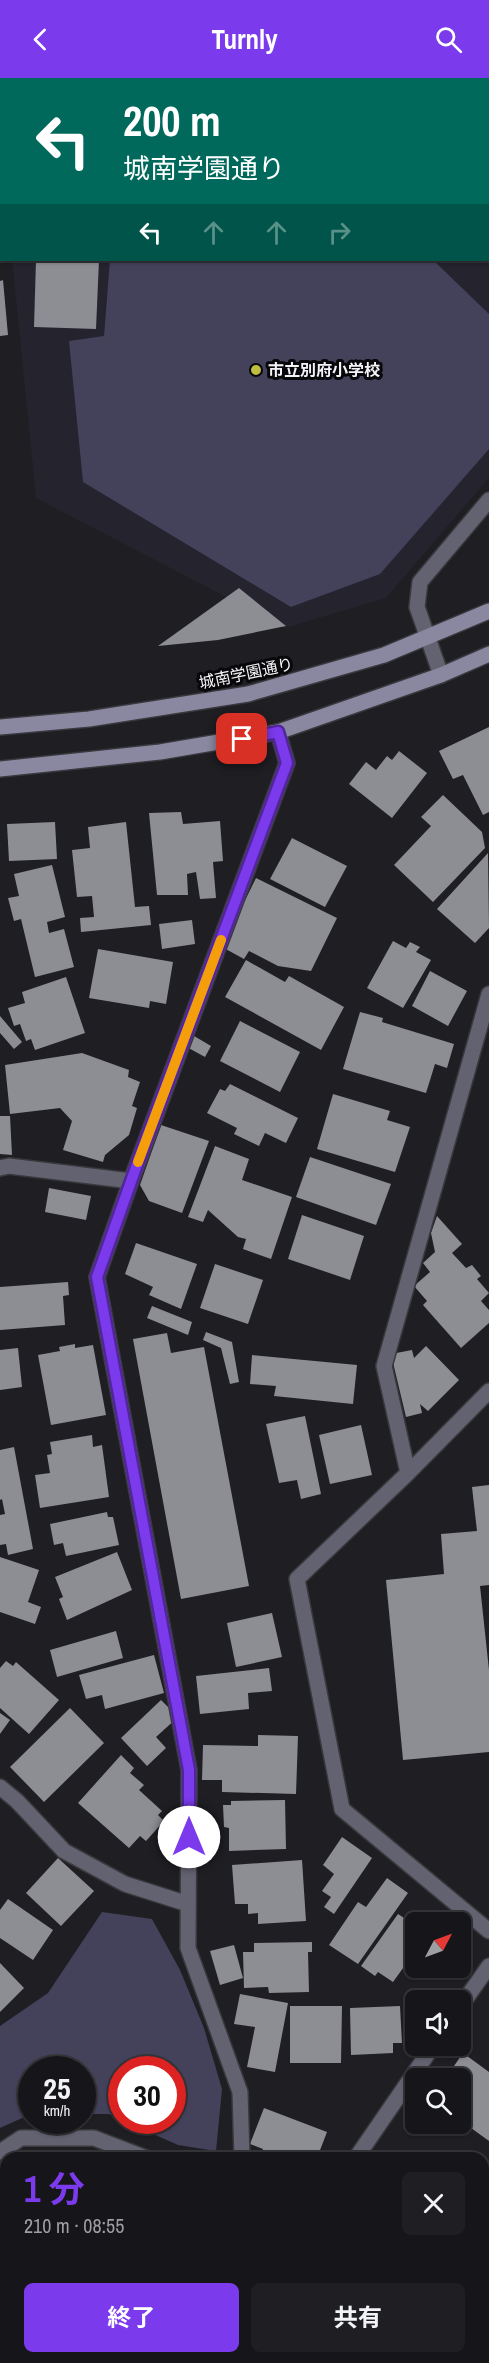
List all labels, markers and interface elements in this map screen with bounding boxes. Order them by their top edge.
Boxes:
text: Turnly [211,21,278,57]
icon: back [24,23,57,56]
icon: search [432,23,465,56]
text: 200 m [123,93,221,149]
icon: left [24,102,102,180]
text: 城南学園通り [123,150,285,186]
icon: left [134,216,167,249]
icon: ahead [197,216,230,249]
icon: ahead [260,216,293,249]
icon: right [323,216,356,249]
place label: 市立別府小学校 [268,359,380,381]
marker: 市立別府小学校 [249,363,263,377]
street label: 城南学園通り [197,652,295,694]
pin [216,713,267,764]
icon: arrive [225,722,258,755]
position arrow [157,1805,221,1869]
north arrow [405,1912,471,1978]
map controls [405,1912,471,2134]
button: sound [405,1990,471,2056]
speed limit sign: 30 [108,2056,186,2134]
text: 25 [43,2068,71,2108]
button: search [405,2068,471,2134]
text: km/h [44,2100,70,2121]
text: 1 分 [24,2165,85,2213]
button: close [402,2172,465,2235]
text: 210 m · 08:55 [24,2212,124,2239]
button: 終了 [24,2283,239,2352]
button: 共有 [251,2283,465,2352]

